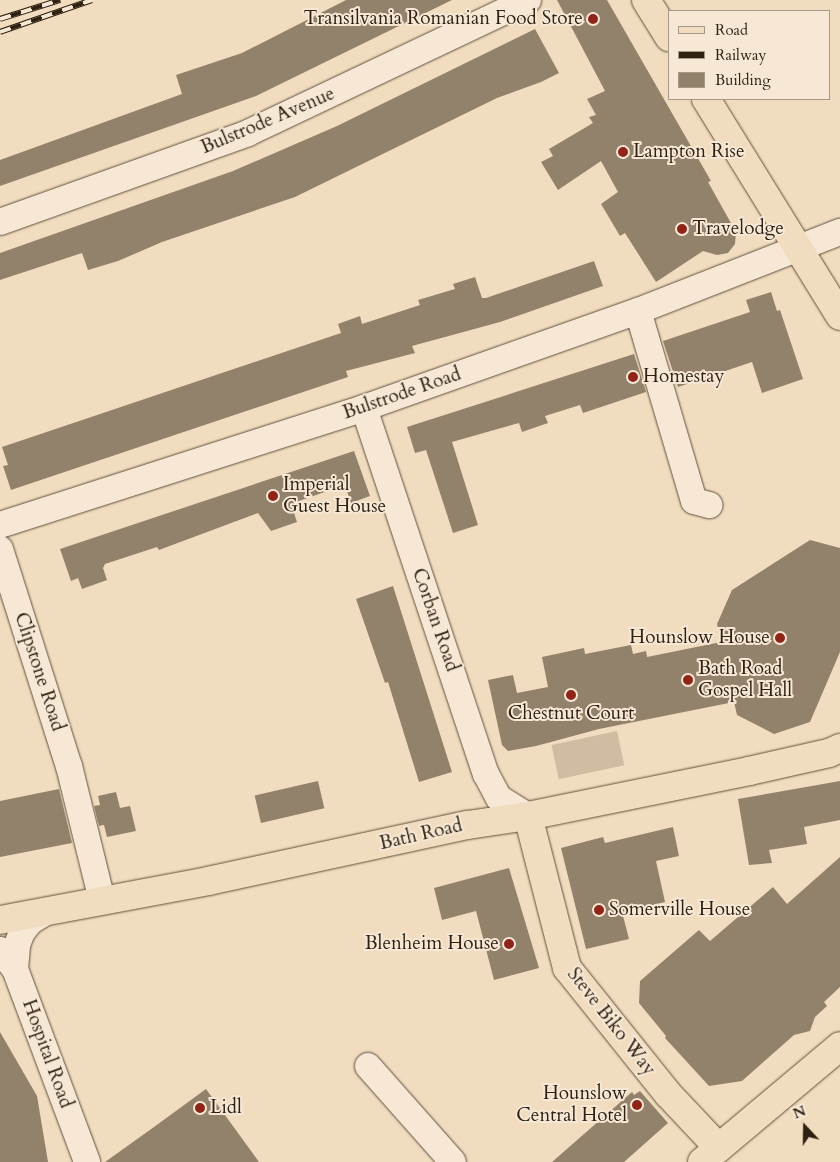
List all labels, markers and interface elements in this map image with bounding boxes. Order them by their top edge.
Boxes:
place label: Transilvania Romanian Food Store [303,8,583,30]
legend [668,10,830,100]
marker: Transilvania Romanian Food Store [587,13,599,25]
text: Road [715,20,748,40]
text: Railway [715,45,766,65]
text: Building [715,70,771,90]
street label: Bulstrode Avenue [198,83,338,159]
place label: Lampton Rise [633,141,745,163]
marker: Lampton Rise [617,146,629,158]
place label: Travelodge [692,218,784,240]
marker: Travelodge [676,223,688,235]
street label: Bulstrode Road [340,363,464,425]
place label: Homestay [643,366,724,388]
marker: Homestay [627,371,639,383]
place label: Imperial Guest House [283,474,386,518]
marker: Imperial Guest House [267,490,279,502]
street label: Corban Road [407,565,463,675]
street label: Clipstone Road [9,610,69,734]
place label: Hounslow House [629,627,770,649]
marker: Hounslow House [774,632,786,644]
place label: Bath Road Gospel Hall [698,658,792,702]
marker: Bath Road Gospel Hall [682,674,694,686]
marker: Chestnut Court [565,689,577,701]
place label: Chestnut Court [508,703,634,725]
street label: Bath Road [377,814,465,856]
place label: Somerville House [609,899,750,921]
marker: Somerville House [593,904,605,916]
place label: Blenheim House [365,933,499,955]
marker: Blenheim House [503,938,515,950]
street label: Steve Biko Way [562,964,660,1080]
street label: Hospital Road [17,997,77,1111]
place label: Hounslow Central Hotel [516,1083,627,1127]
place label: Lidl [210,1097,242,1119]
marker: Hounslow Central Hotel [631,1099,643,1111]
text: N [790,1101,809,1124]
marker: Lidl [194,1102,206,1114]
north arrow [780,1102,830,1152]

